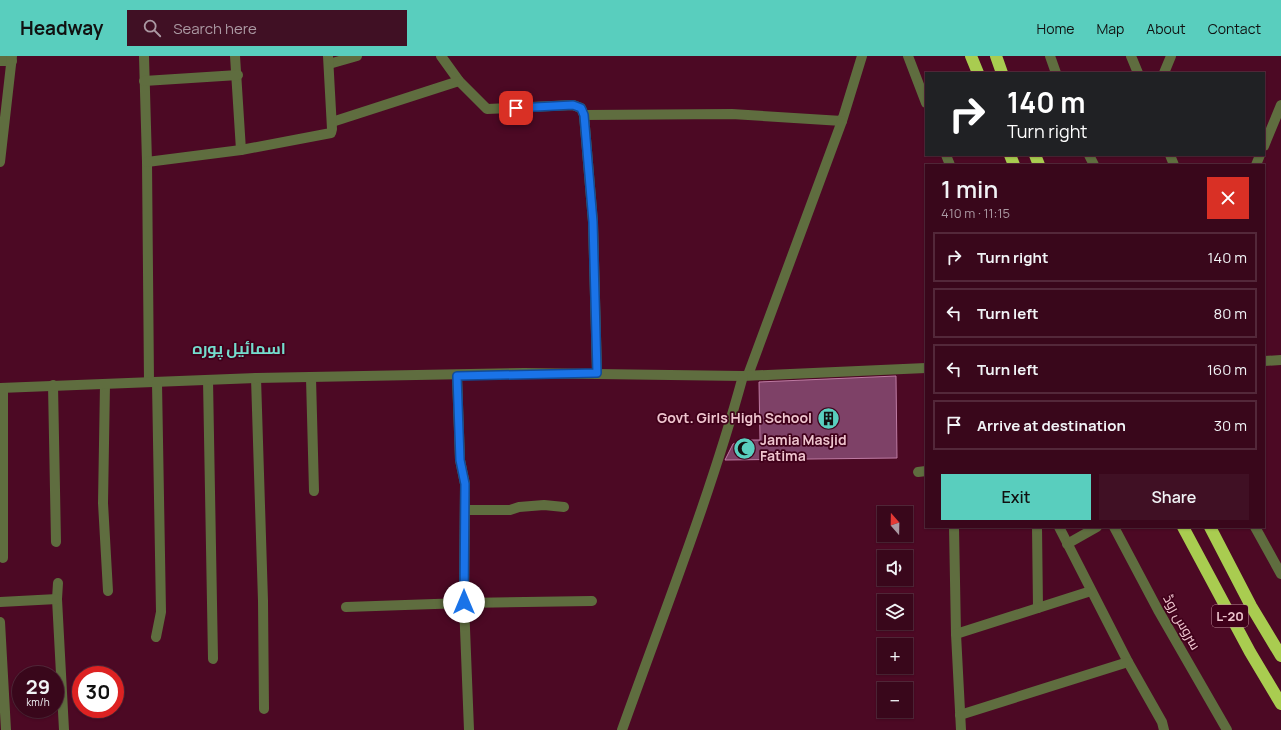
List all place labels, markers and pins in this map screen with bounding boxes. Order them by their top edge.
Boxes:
pin [499,91,533,125]
building icon: Govt. Girls High School [815,405,841,431]
place label: Govt. Girls High School [657,408,812,427]
place label: Jamia Masjid Fatima [760,430,847,465]
mosque icon: Jamia Masjid Fatima [731,435,757,461]

